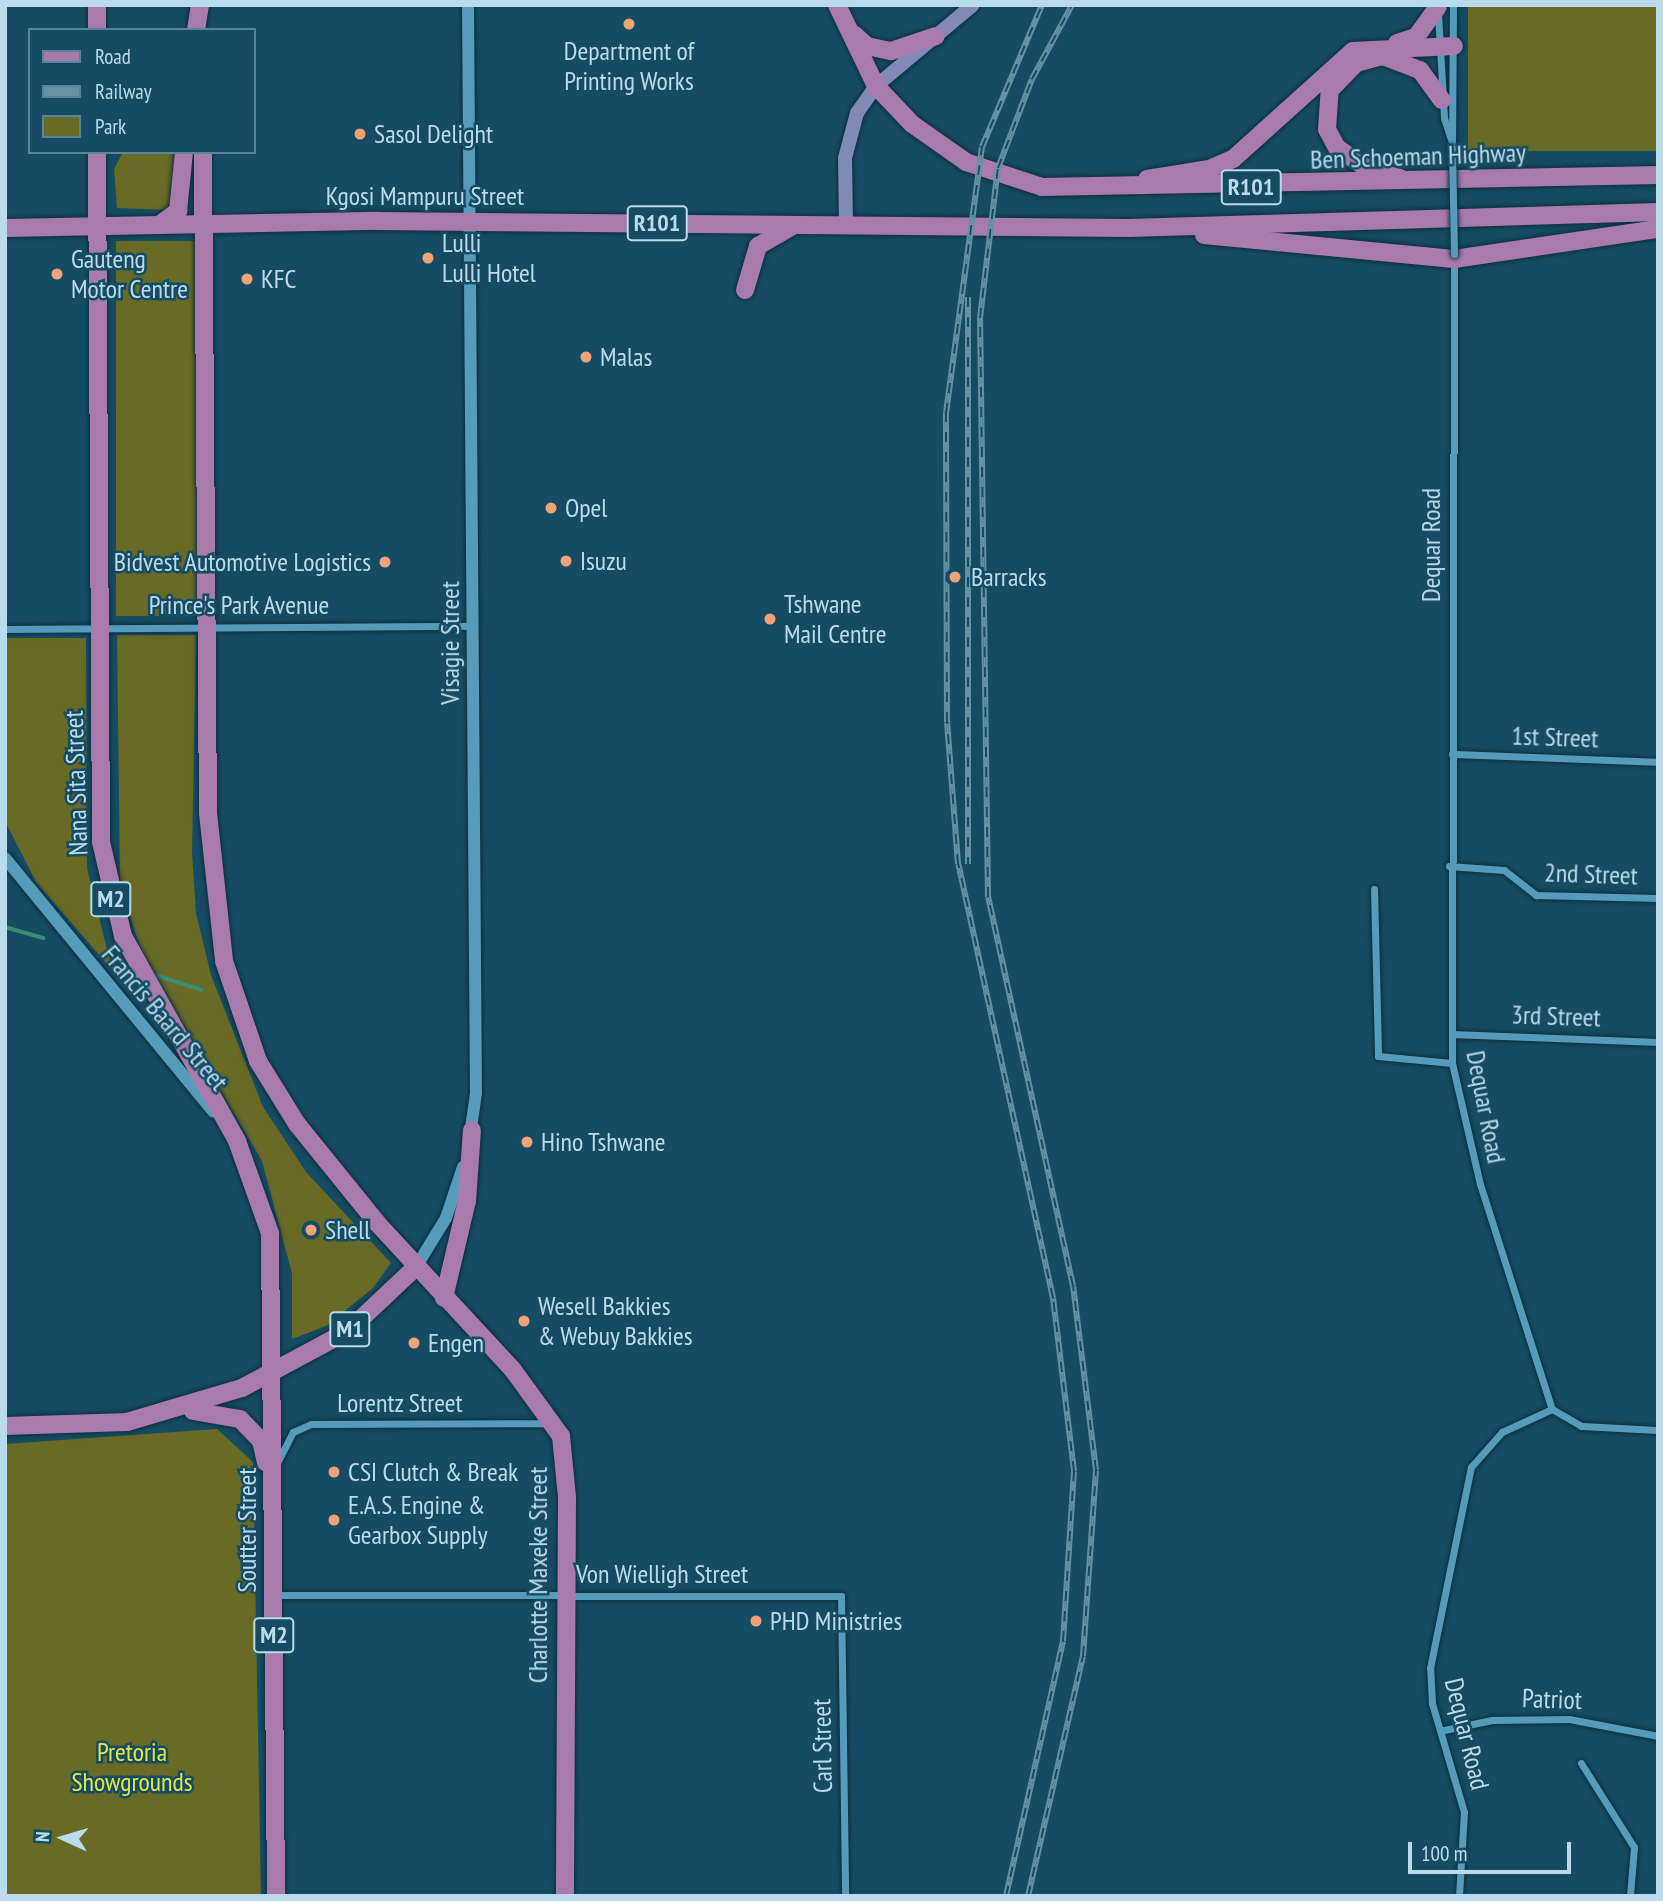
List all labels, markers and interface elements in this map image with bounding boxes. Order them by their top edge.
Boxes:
marker: Department of Printing Works [621,16,637,32]
legend [28,28,256,154]
place label: Department of Printing Works [564,35,694,96]
text: Road [95,43,131,70]
text: Railway [95,78,152,105]
text: Park [95,113,126,140]
place label: Sasol Delight [374,118,493,150]
marker: Sasol Delight [352,126,368,142]
street label: Ben Schoeman Highway [1310,137,1526,175]
road number: R101 [1220,167,1282,208]
street label: Kgosi Mampuru Street [326,180,524,212]
road number: R101 [626,202,688,244]
place label: Lulli Lulli Hotel [442,227,536,288]
place label: Gauteng Motor Centre [71,243,188,304]
marker: Lulli Lulli Hotel [420,250,436,266]
place label: KFC [261,263,296,295]
marker: Gauteng Motor Centre [49,266,65,282]
marker: KFC [239,271,255,287]
place label: Malas [600,341,652,373]
marker: Malas [578,349,594,365]
street label: Dequar Road [1415,488,1447,602]
place label: Opel [565,492,607,524]
marker: Opel [543,500,559,516]
place label: Isuzu [580,545,627,577]
place label: Bidvest Automotive Logistics [113,546,371,578]
marker: Isuzu [558,553,574,569]
marker: Bidvest Automotive Logistics [377,554,393,570]
place label: Barracks [971,561,1046,593]
marker: Barracks [945,567,965,587]
street label: Visagie Street [434,581,466,705]
place label: Tshwane Mail Centre [784,588,887,650]
street label: Prince's Park Avenue [148,589,330,621]
marker: Tshwane Mail Centre [762,611,778,627]
street label: Nana Sita Street [58,710,94,856]
street label: 1st Street [1511,720,1599,754]
street label: 2nd Street [1544,857,1638,891]
road number: M2 [90,878,132,919]
street label: Francis Baard Street [95,939,235,1097]
street label: 3rd Street [1511,999,1601,1033]
street label: Dequar Road [1460,1048,1512,1166]
place label: Hino Tshwane [541,1126,666,1158]
marker: Hino Tshwane [519,1134,535,1150]
place label: Shell [325,1214,370,1246]
marker: Shell [303,1222,319,1238]
place label: Wesell Bakkies & Webuy Bakkies [538,1290,694,1352]
road number: M1 [329,1308,371,1350]
marker: Wesell Bakkies & Webuy Bakkies [516,1313,532,1329]
place label: Engen [428,1327,484,1359]
marker: Engen [406,1335,422,1351]
street label: Lorentz Street [337,1387,463,1419]
place label: CSI Clutch & Break [348,1456,518,1488]
marker: CSI Clutch & Break [326,1464,342,1480]
street label: Charlotte Maxeke Street [522,1467,554,1683]
street label: Soutter Street [231,1468,263,1592]
place label: E.A.S. Engine & Gearbox Supply [348,1489,488,1550]
marker: E.A.S. Engine & Gearbox Supply [326,1512,342,1528]
street label: Von Wielligh Street [576,1558,748,1590]
place label: PHD Ministries [770,1605,902,1637]
marker: PHD Ministries [748,1613,764,1629]
road number: M2 [253,1615,295,1656]
street label: Dequar Road [1438,1675,1496,1793]
street label: Patriot [1522,1682,1582,1716]
street label: Carl Street [806,1698,838,1794]
park label: Pretoria Showgrounds [71,1736,193,1798]
north arrow [28,1803,98,1873]
scale bar [1411,1828,1574,1872]
text: N [30,1831,54,1843]
text: 100 m [1421,1840,1467,1867]

